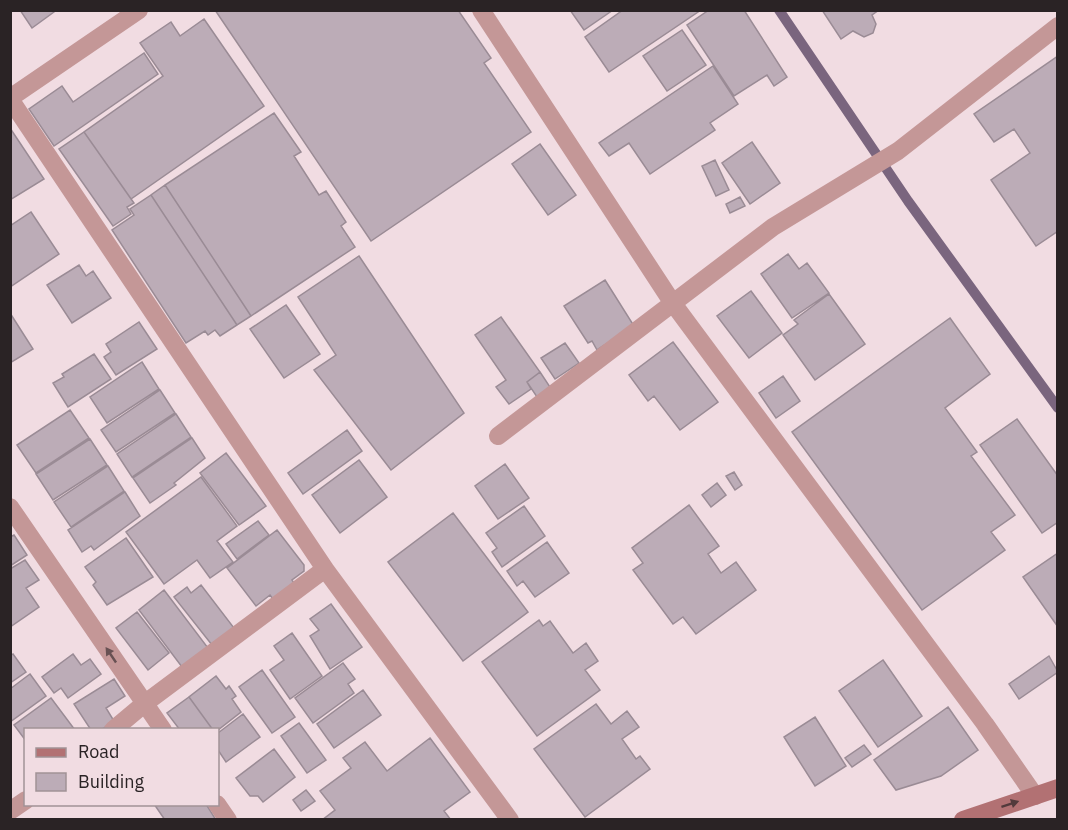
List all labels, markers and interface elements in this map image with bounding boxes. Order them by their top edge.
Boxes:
one-way arrow [106,647,117,663]
legend [24,728,219,806]
text: Road [78,740,119,763]
text: Building [78,770,145,793]
one-way arrow [1001,798,1019,808]

